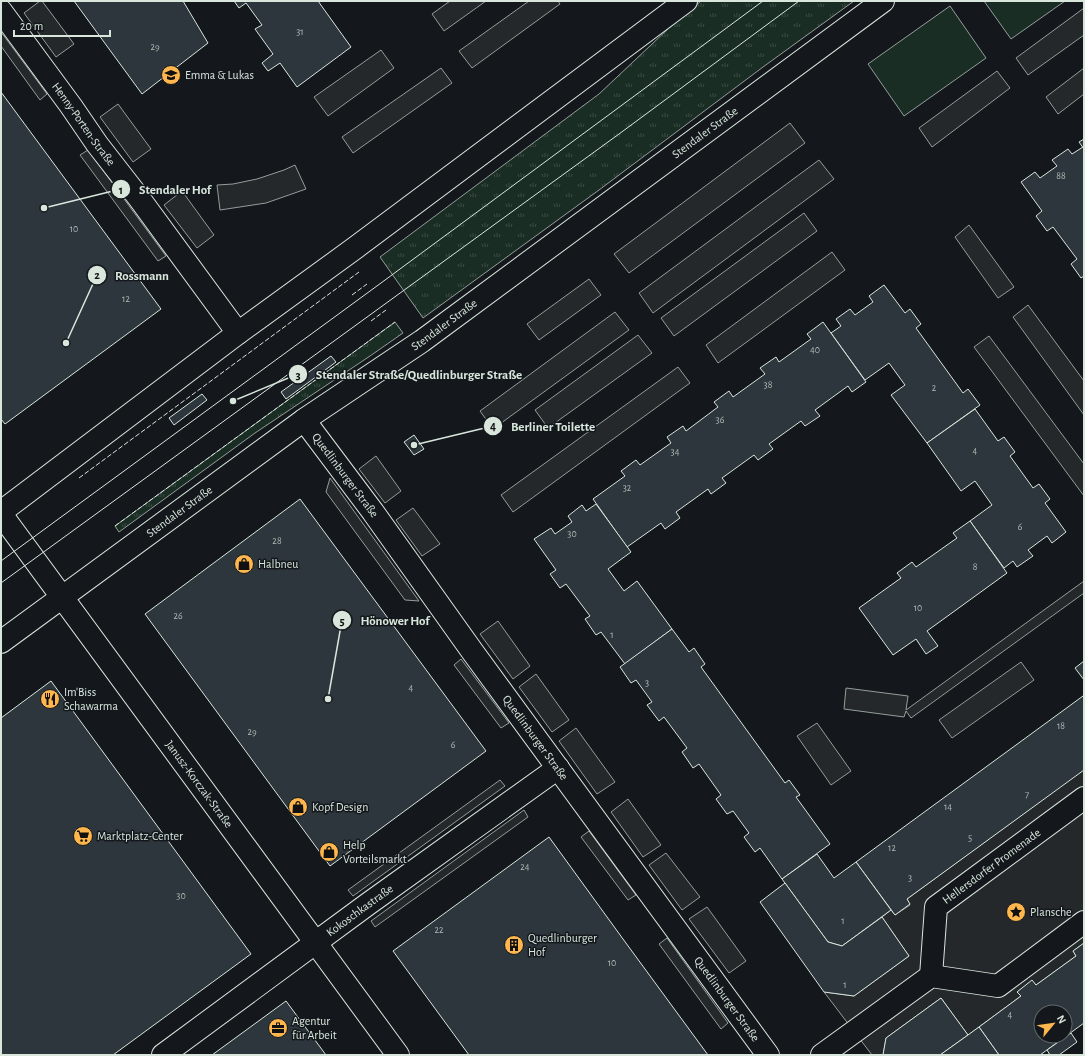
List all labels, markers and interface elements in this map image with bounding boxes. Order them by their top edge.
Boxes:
scale bar [14,12,110,38]
text: 20 m [20,20,43,32]
house number: 31 [296,27,304,37]
house number: 29 [150,42,160,52]
school or university icon: Emma & Lukas [160,64,182,86]
place label: Emma & Lukas [185,69,254,81]
street label: Henny-Porten-Straße [50,80,117,168]
street label: Stendaler Straße [670,104,740,161]
house number: 88 [1056,171,1066,181]
callout: Stendaler Hof [111,177,219,202]
text: 1 [119,184,123,196]
text: Stendaler Hof [139,184,213,197]
house number: 10 [70,224,78,234]
callout: Rossmann [87,262,177,287]
text: 2 [94,269,100,281]
text: Rossmann [115,270,169,283]
house number: 12 [122,294,130,304]
street label: Stendaler Straße [409,297,479,353]
house number: 40 [810,345,820,355]
callout: Stendaler Straße/Quedlinburger Straße [288,362,530,387]
text: 3 [295,369,301,381]
text: Stendaler Straße/Quedlinburger Straße [316,369,522,382]
house number: 38 [764,380,773,390]
house number: 2 [932,383,937,393]
callout: Berliner Toilette [483,414,603,439]
house number: 36 [716,415,725,425]
text: 4 [490,420,496,432]
text: Berliner Toilette [511,421,595,434]
street label: Quedlinburger Straße [309,431,381,520]
house number: 4 [973,446,978,456]
house number: 34 [671,447,680,457]
street label: Stendaler Straße [144,483,214,539]
house number: 32 [623,483,632,493]
house number: 6 [1018,522,1023,532]
house number: 30 [567,529,577,539]
house number: 28 [272,536,282,546]
shop icon: Halbneu [233,553,255,575]
place label: Halbneu [258,558,298,570]
house number: 8 [973,562,978,572]
house number: 10 [914,603,922,613]
callout: Hönower Hof [332,608,437,633]
house number: 26 [173,611,183,621]
text: 5 [339,615,345,627]
text: Hönower Hof [360,615,431,628]
house number: 1 [610,630,614,640]
house number: 3 [645,678,649,688]
house number: 4 [409,683,414,693]
place label: Im'Biss Schawarma [64,686,118,712]
restaurant icon: Im'Biss Schawarma [39,688,61,710]
street label: Quedlinburger Straße [500,693,570,782]
house number: 18 [1057,721,1065,731]
house number: 29 [247,727,257,737]
street label: Janusz-Korczak-Straße [163,738,235,830]
house number: 6 [451,740,456,750]
house number: 7 [1025,790,1029,800]
shop icon: Kopf Design [287,796,309,818]
place label: Kopf Design [312,801,368,813]
house number: 14 [944,802,952,812]
supermarket icon: Marktplatz-Center [72,825,94,847]
street label: Hellersdorfer Promenade [940,826,1043,906]
place label: Marktplatz-Center [97,830,183,842]
house number: 5 [968,833,972,843]
place label: Help Vorteilsmarkt [343,839,407,865]
shop icon: Help Vorteilsmarkt [318,841,340,863]
house number: 12 [888,843,896,853]
house number: 24 [520,862,530,872]
house number: 3 [908,873,912,883]
street label: Kokoschkastraße [324,882,395,939]
house number: 30 [176,891,186,901]
place icon: Plansche [1005,901,1027,923]
place label: Plansche [1030,906,1072,918]
house number: 1 [841,916,845,926]
house number: 22 [434,925,444,935]
place label: Quedlinburger Hof [528,932,597,958]
building icon: Quedlinburger Hof [503,934,525,956]
street label: Quedlinburger Straße [691,954,762,1044]
house number: 10 [608,958,616,968]
house number: 1 [843,980,847,990]
north arrow [1033,1004,1073,1044]
house number: 4 [1008,1010,1013,1020]
text: N [1055,1013,1068,1025]
place label: Agentur für Arbeit [292,1015,337,1041]
office icon: Agentur für Arbeit [267,1017,289,1039]

